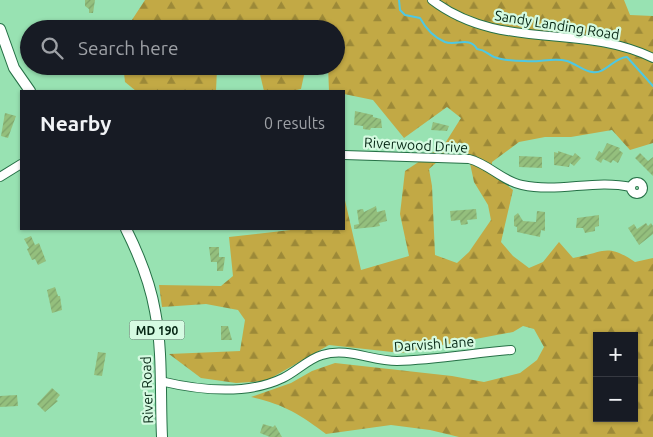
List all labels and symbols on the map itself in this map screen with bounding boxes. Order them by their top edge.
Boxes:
street label: Sandy Landing Road [493,7,621,43]
street label: Riverwood Drive [364,134,468,156]
road number: MD 190 [130,320,184,340]
street label: Darvish Lane [393,333,475,355]
street label: River Road [138,356,156,424]

